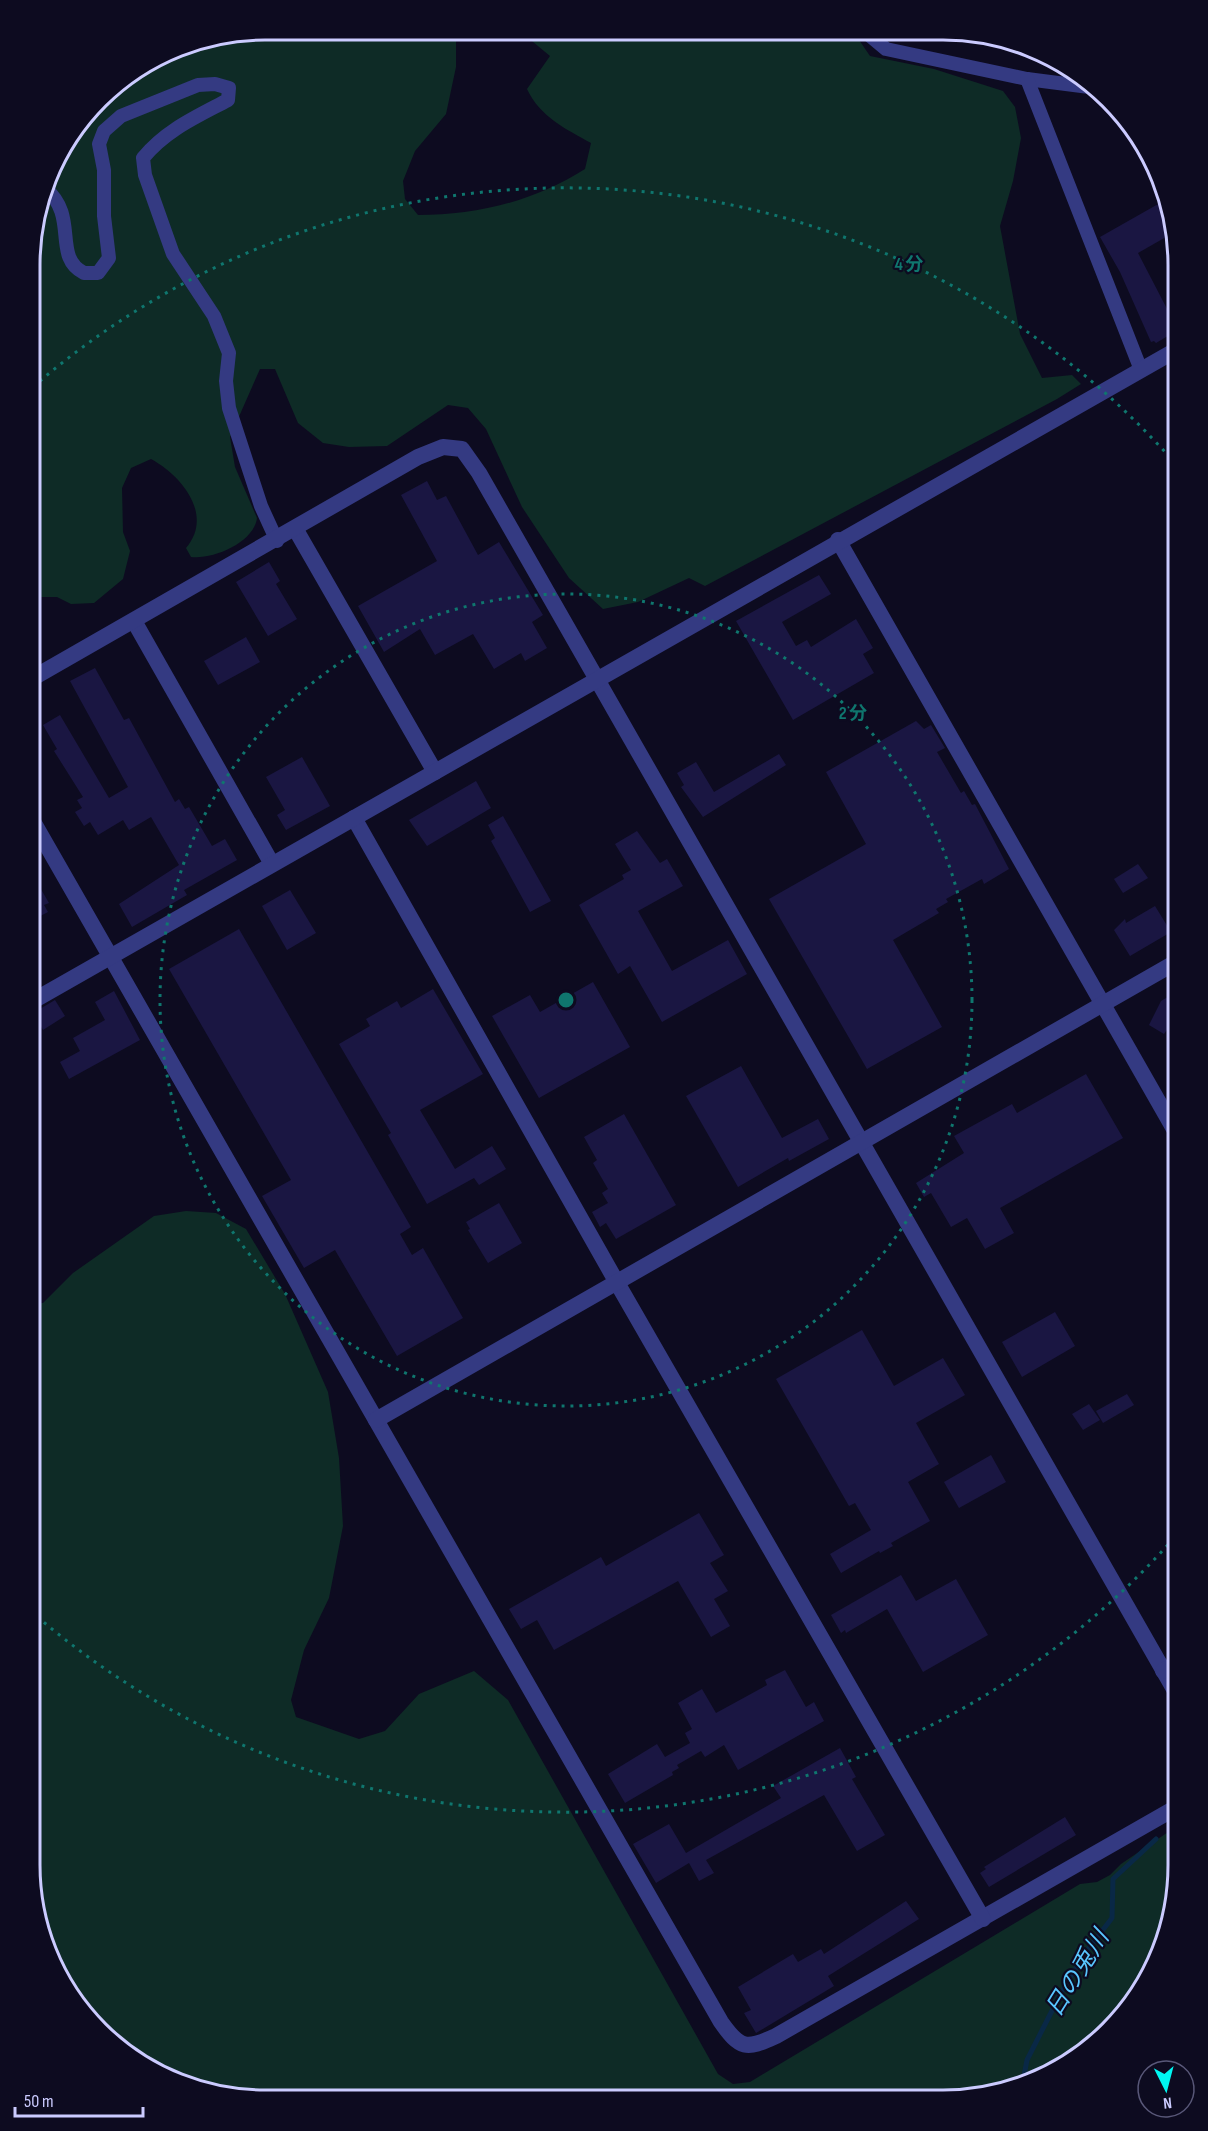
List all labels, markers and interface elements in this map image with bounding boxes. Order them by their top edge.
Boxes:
text: 4 分 [894,254,924,275]
text: 2 分 [839,703,867,724]
centre of rings [556,990,576,1010]
water label: 日の兎川 [1040,1922,1117,2022]
north arrow [1136,2059,1196,2119]
scale bar [15,2080,142,2118]
text: 50 m [24,2091,54,2112]
text: N [1162,2093,1173,2112]

